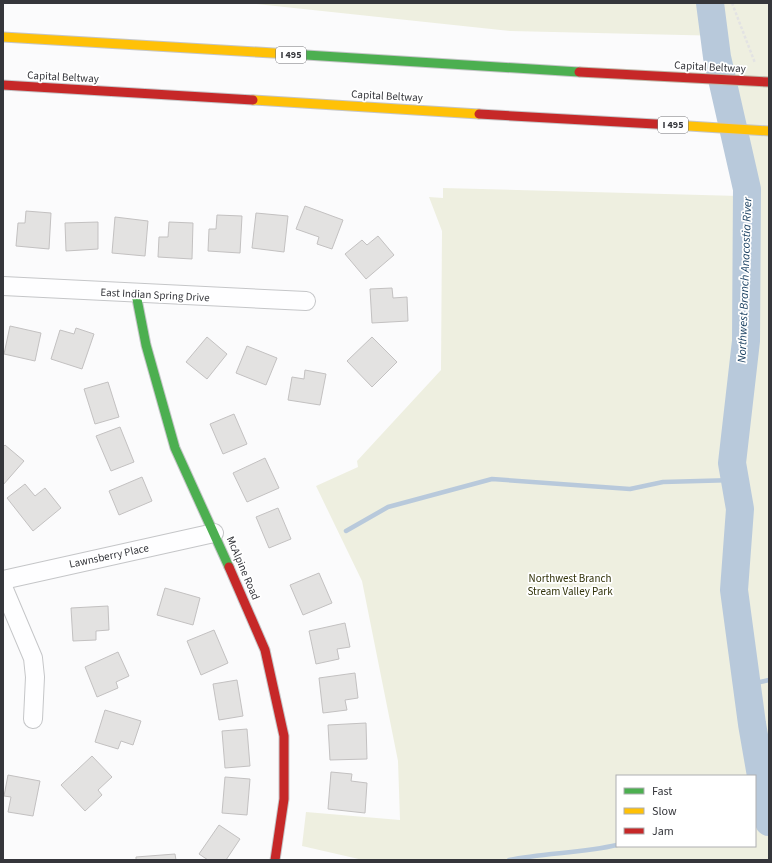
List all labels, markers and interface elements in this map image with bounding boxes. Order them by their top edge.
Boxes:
road number: I 495 [276,47,306,63]
street label: Capital Beltway [674,58,746,76]
street label: Capital Beltway [27,68,99,86]
street label: Capital Beltway [351,87,423,105]
road number: I 495 [658,117,688,133]
water label: Northwest Branch Anacostia River [734,196,756,363]
street label: East Indian Spring Drive [100,285,210,305]
street label: McAlpine Road [223,534,263,602]
street label: Lawnsberry Place [68,540,151,572]
park label: Northwest Branch Stream Valley Park [527,571,613,599]
legend [616,775,756,847]
text: Fast [652,783,672,800]
text: Slow [652,803,677,820]
text: Jam [652,823,674,840]

